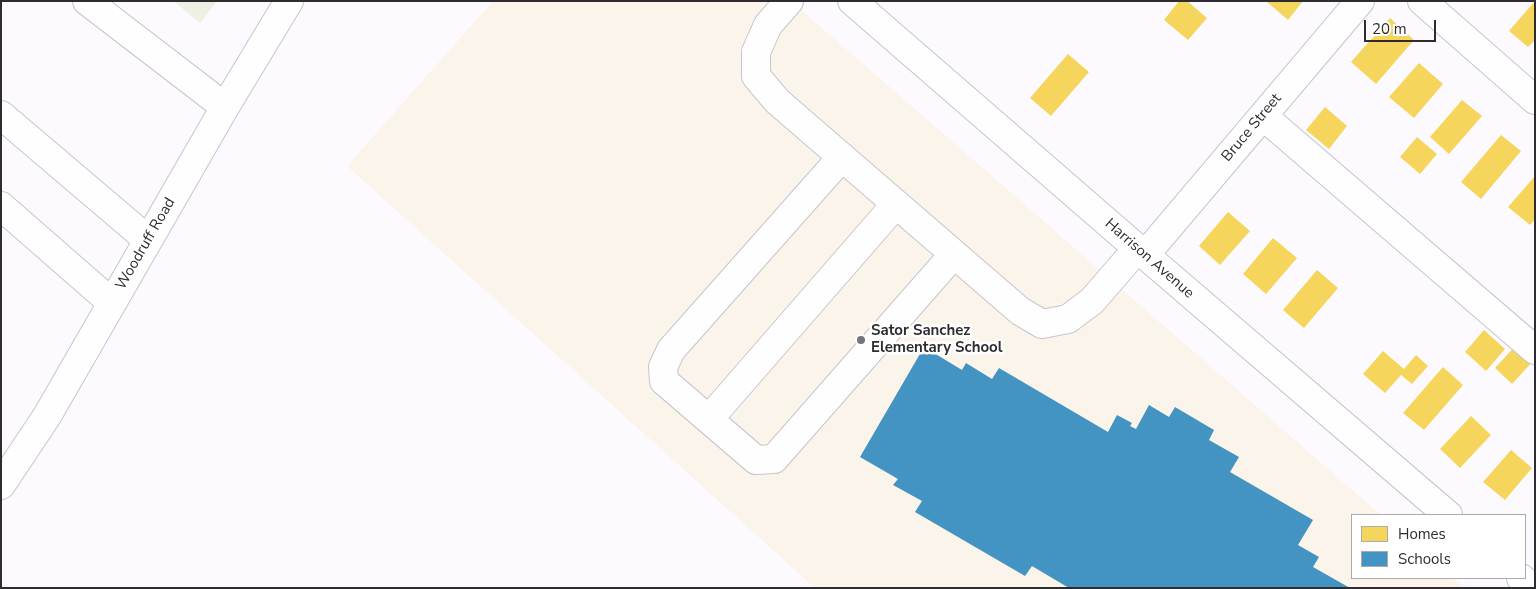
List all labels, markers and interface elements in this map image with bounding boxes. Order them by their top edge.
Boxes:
scale bar [1366,10,1438,42]
text: 20 m [1372,19,1407,39]
street label: Bruce Street [1218,90,1286,166]
street label: Woodruff Road [112,195,180,293]
street label: Harrison Avenue [1101,215,1197,303]
place label: Sator Sanchez Elementary School [871,322,1002,357]
marker: Sator Sanchez Elementary School [855,334,867,346]
legend [1351,514,1526,579]
text: Homes [1398,524,1446,544]
text: Schools [1398,549,1451,569]

